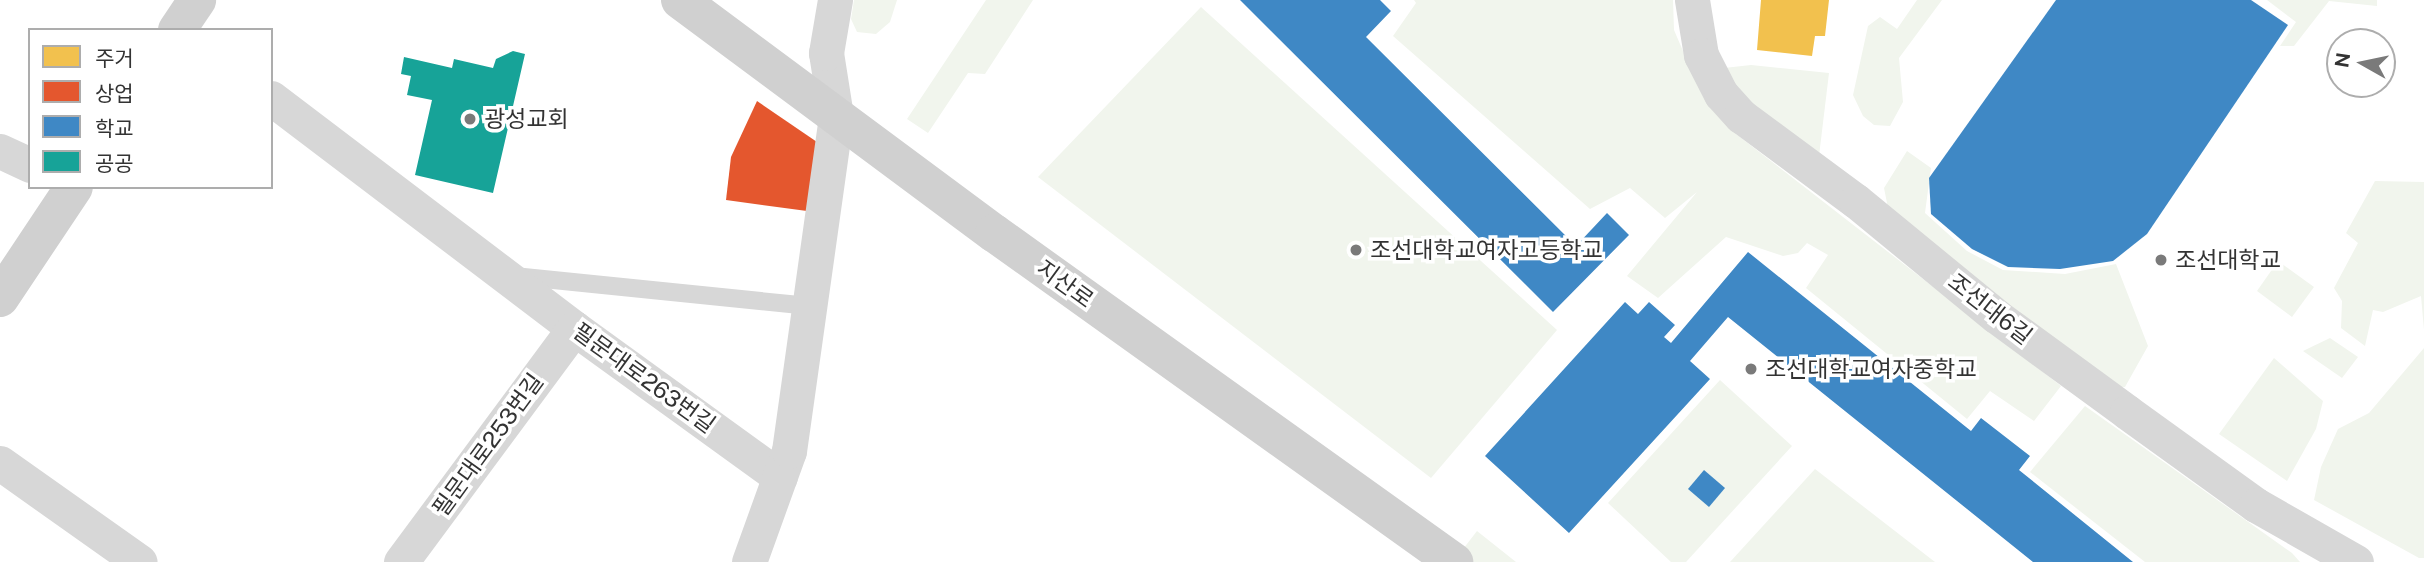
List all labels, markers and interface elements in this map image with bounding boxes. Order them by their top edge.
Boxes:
legend [28,28,273,189]
north arrow [2326,28,2396,98]
text: 주거 [95,46,134,71]
text: N [2330,51,2354,69]
text: 상업 [95,81,134,106]
place label: 광성교회 [484,105,569,133]
marker: 광성교회 [462,111,478,127]
text: 학교 [95,116,134,141]
text: 공공 [95,151,134,176]
place label: 조선대학교여자고등학교 [1370,236,1603,264]
marker: 조선대학교여자고등학교 [1348,242,1364,258]
place label: 조선대학교 [2175,246,2281,274]
marker: 조선대학교 [2153,252,2169,268]
street label: 지산로 [1031,254,1099,314]
street label: 조선대6길 [1943,268,2037,350]
street label: 필문대로263번길 [567,317,721,439]
place label: 조선대학교여자중학교 [1765,355,1977,383]
marker: 조선대학교여자중학교 [1743,361,1759,377]
street label: 필문대로253번길 [427,368,549,522]

